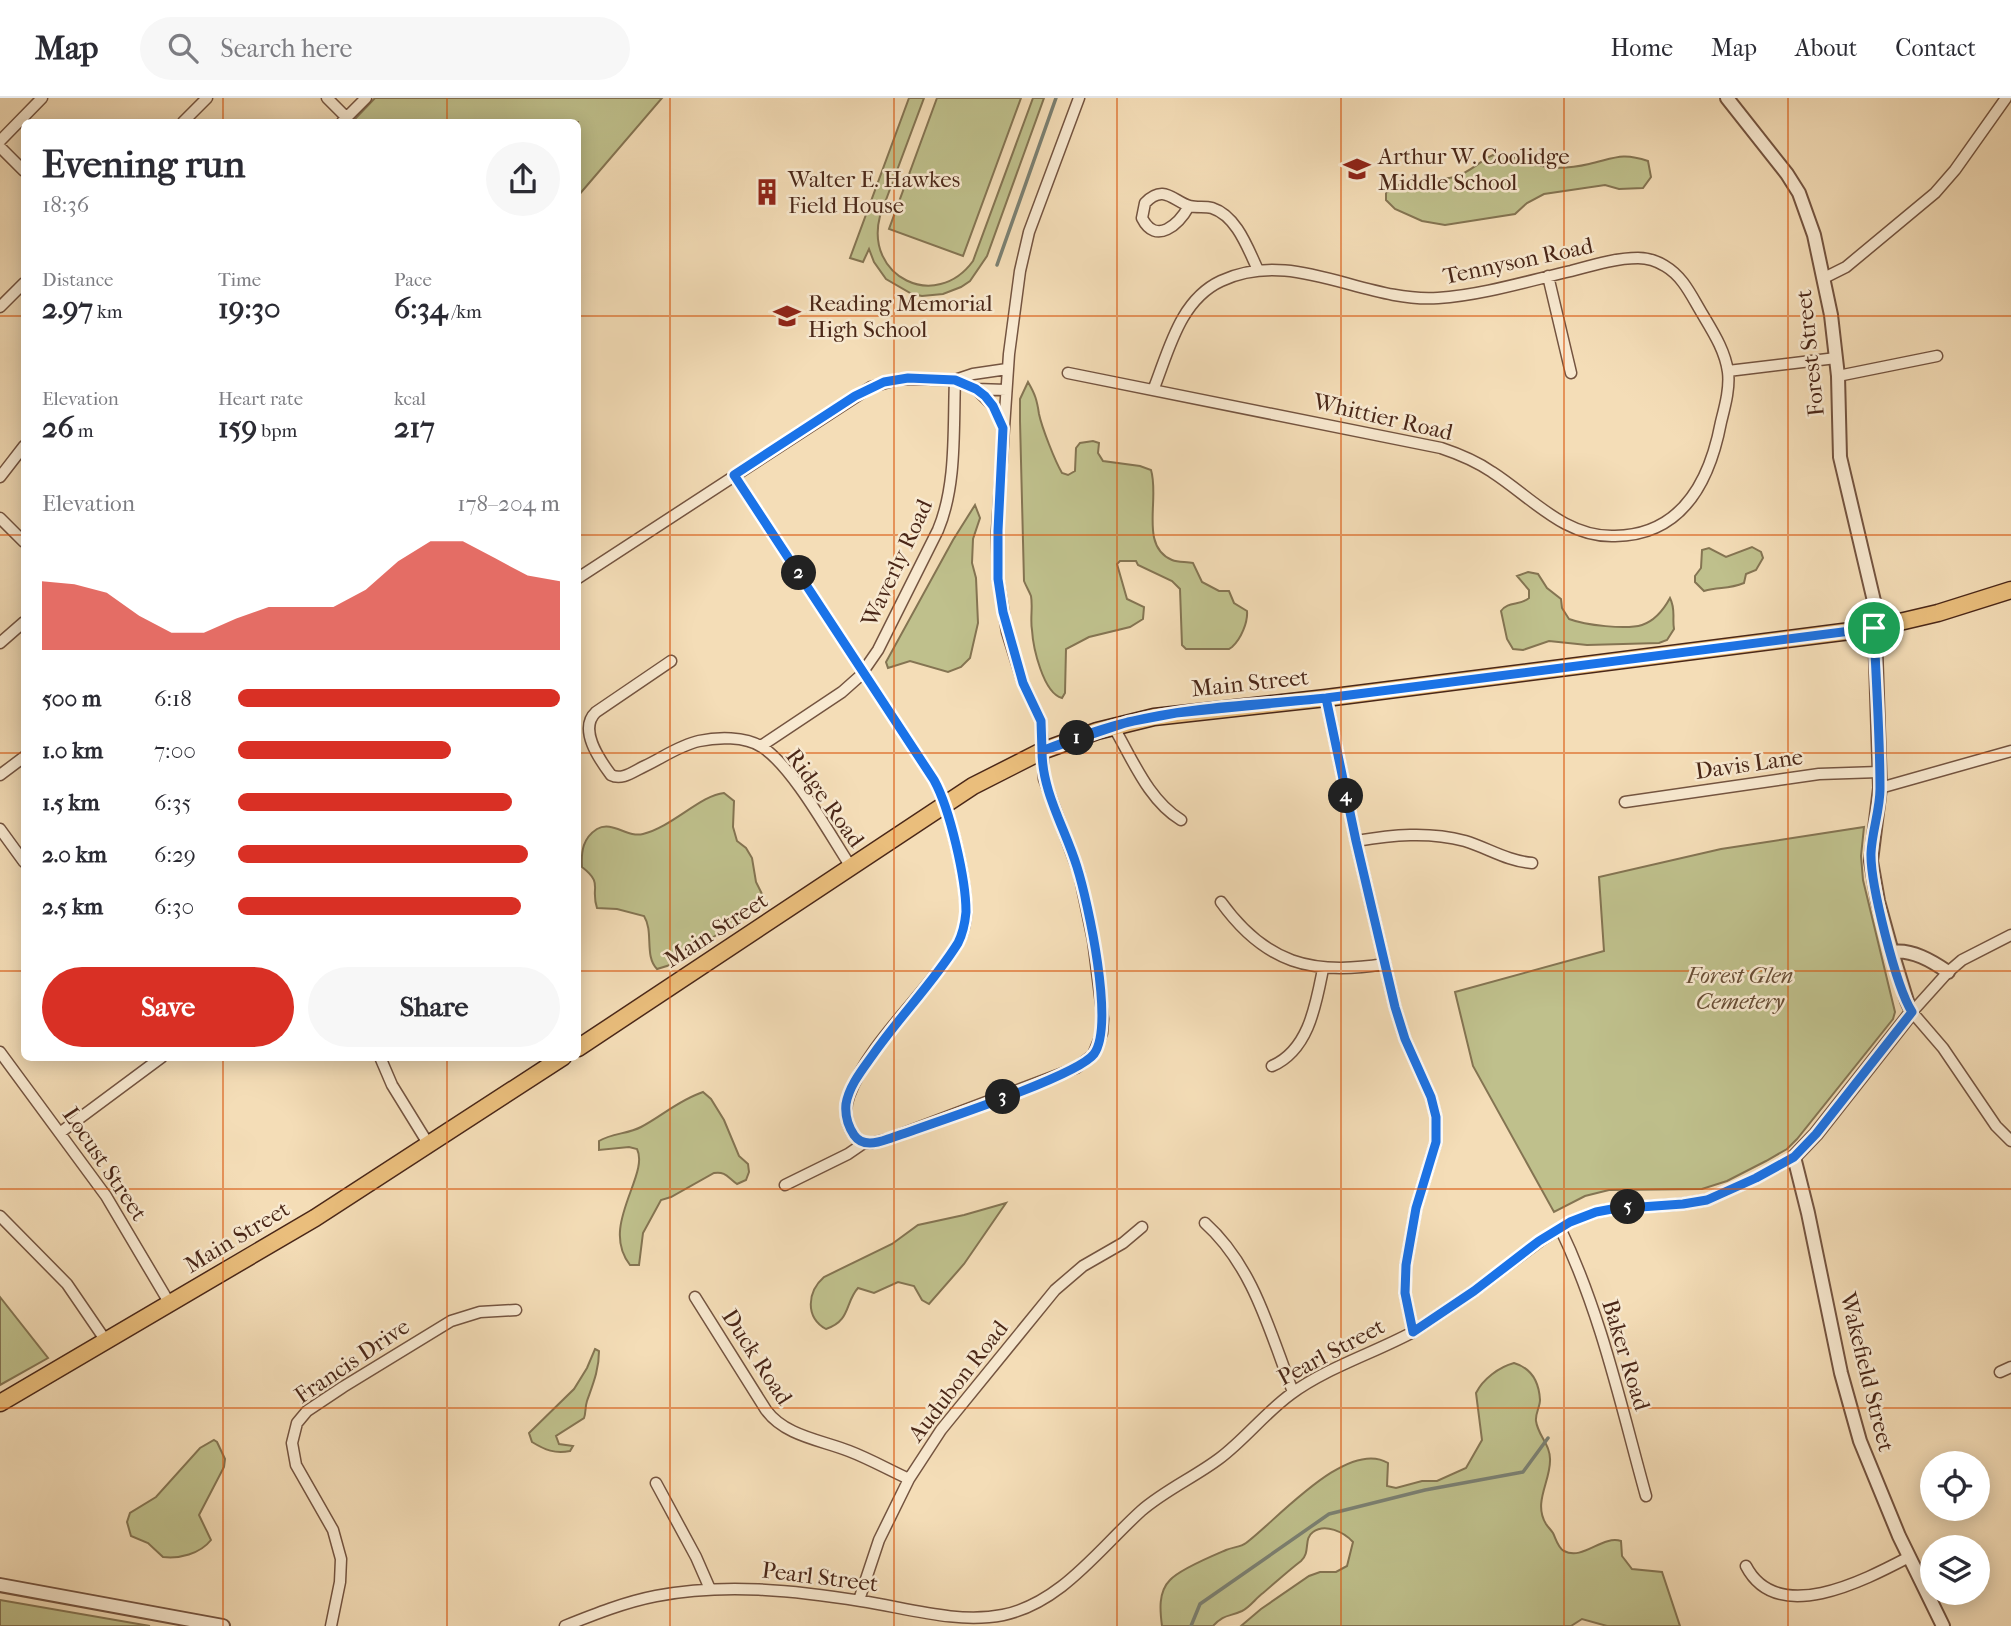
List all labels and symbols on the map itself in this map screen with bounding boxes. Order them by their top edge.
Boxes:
place label: Arthur W. Coolidge Middle School [1377,143,1570,196]
school or university icon: Arthur W. Coolidge Middle School [1342,154,1372,184]
place label: Walter E. Hawkes Field House [787,166,960,219]
building icon: Walter E. Hawkes Field House [752,177,782,207]
street label: Tennyson Road [1441,232,1596,290]
street label: Forest Street [1790,288,1830,418]
place label: Reading Memorial High School [808,290,993,343]
school or university icon: Reading Memorial High School [772,301,802,331]
street label: Whittier Road [1310,388,1456,446]
street label: Waverly Road [855,495,939,632]
pin: 2 [782,556,816,590]
pin [1844,598,1904,658]
street label: Main Street [1190,663,1310,703]
pin: 1 [1060,720,1094,756]
street label: Ridge Road [780,743,870,853]
street label: Davis Lane [1693,743,1805,785]
pin: 4 [1328,778,1364,814]
street label: Main Street [659,887,773,973]
park label: Forest Glen Cemetery [1686,962,1794,1015]
pin: 3 [986,1080,1020,1114]
street label: Locust Street [57,1102,153,1226]
pin: 5 [1610,1190,1646,1224]
street label: Main Street [180,1195,294,1279]
street label: Wakefield Street [1834,1289,1900,1454]
street label: Baker Road [1596,1296,1656,1414]
street label: Duck Road [716,1304,798,1410]
street label: Francis Drive [290,1313,414,1409]
street label: Pearl Street [1273,1313,1389,1391]
street label: Audubon Road [902,1315,1014,1448]
street label: Pearl Street [760,1556,880,1598]

